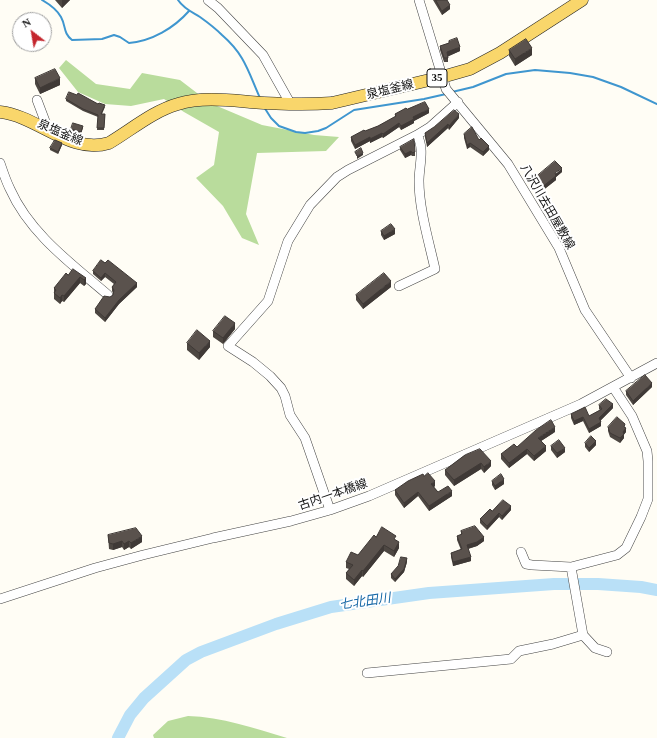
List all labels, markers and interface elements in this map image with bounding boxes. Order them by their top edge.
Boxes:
north arrow [12,12,52,52]
text: N [20,15,33,30]
road number: 35 [427,69,447,87]
street label: 泉塩釜線 [365,77,415,103]
street label: 泉塩釜線 [35,117,85,149]
street label: 八沢川去田屋敷線 [517,162,577,252]
street label: 古内一本橋線 [297,476,369,514]
water label: 七北田川 [338,591,392,613]

